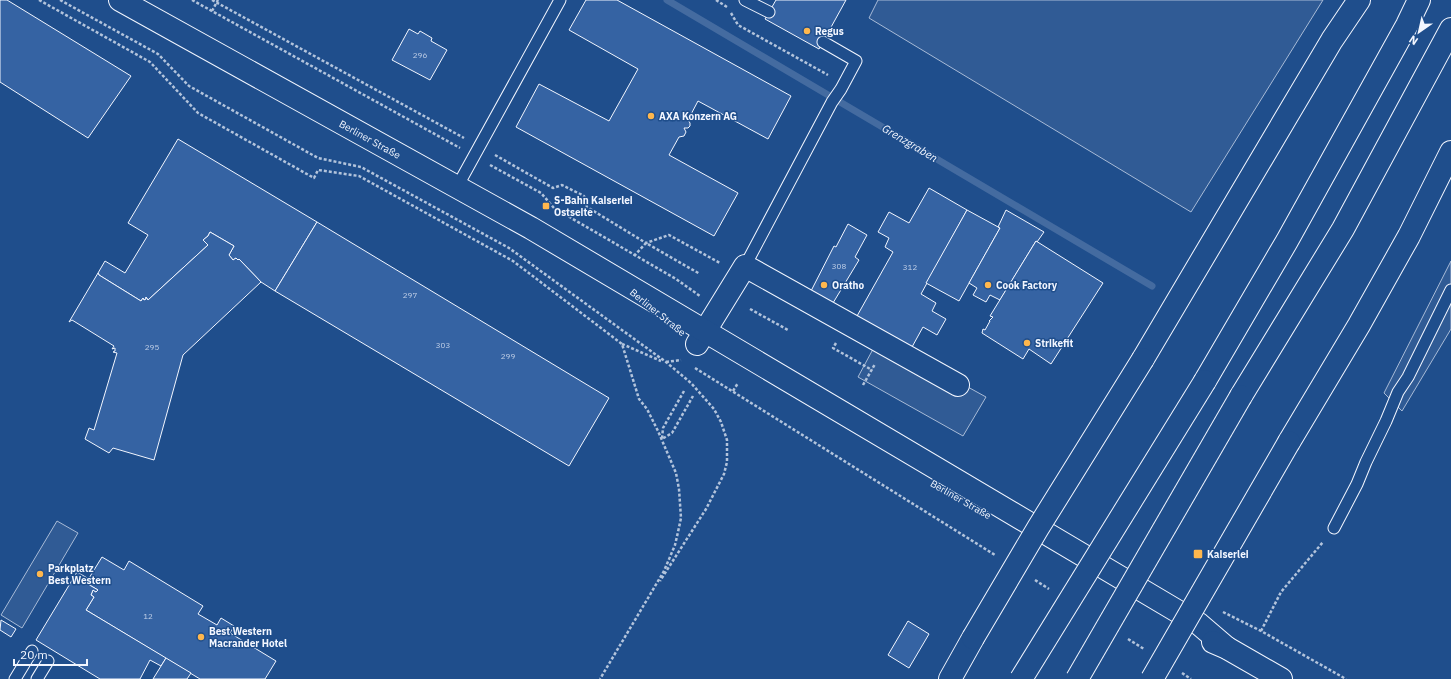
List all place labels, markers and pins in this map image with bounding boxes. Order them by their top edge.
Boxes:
place label: Regus [815,25,844,38]
marker: Regus [802,26,812,36]
place label: AXA Konzern AG [659,110,737,123]
marker: AXA Konzern AG [646,111,656,121]
place label: S-Bahn Kaiserlei Ostseite [554,194,633,219]
marker: S-Bahn Kaiserlei Ostseite [541,201,551,211]
place label: Oratho [832,279,864,292]
place label: Cook Factory [996,279,1058,292]
marker: Oratho [819,280,829,290]
marker: Cook Factory [983,280,993,290]
place label: Strikefit [1035,337,1074,350]
marker: Strikefit [1022,338,1032,348]
marker: Kaiserlei [1192,548,1204,560]
place label: Kaiserlei [1207,548,1249,561]
place label: Parkplatz Best Western [48,562,111,587]
marker: Parkplatz Best Western [35,569,45,579]
place label: Best Western Macrander Hotel [209,625,287,650]
marker: Best Western Macrander Hotel [196,632,206,642]

